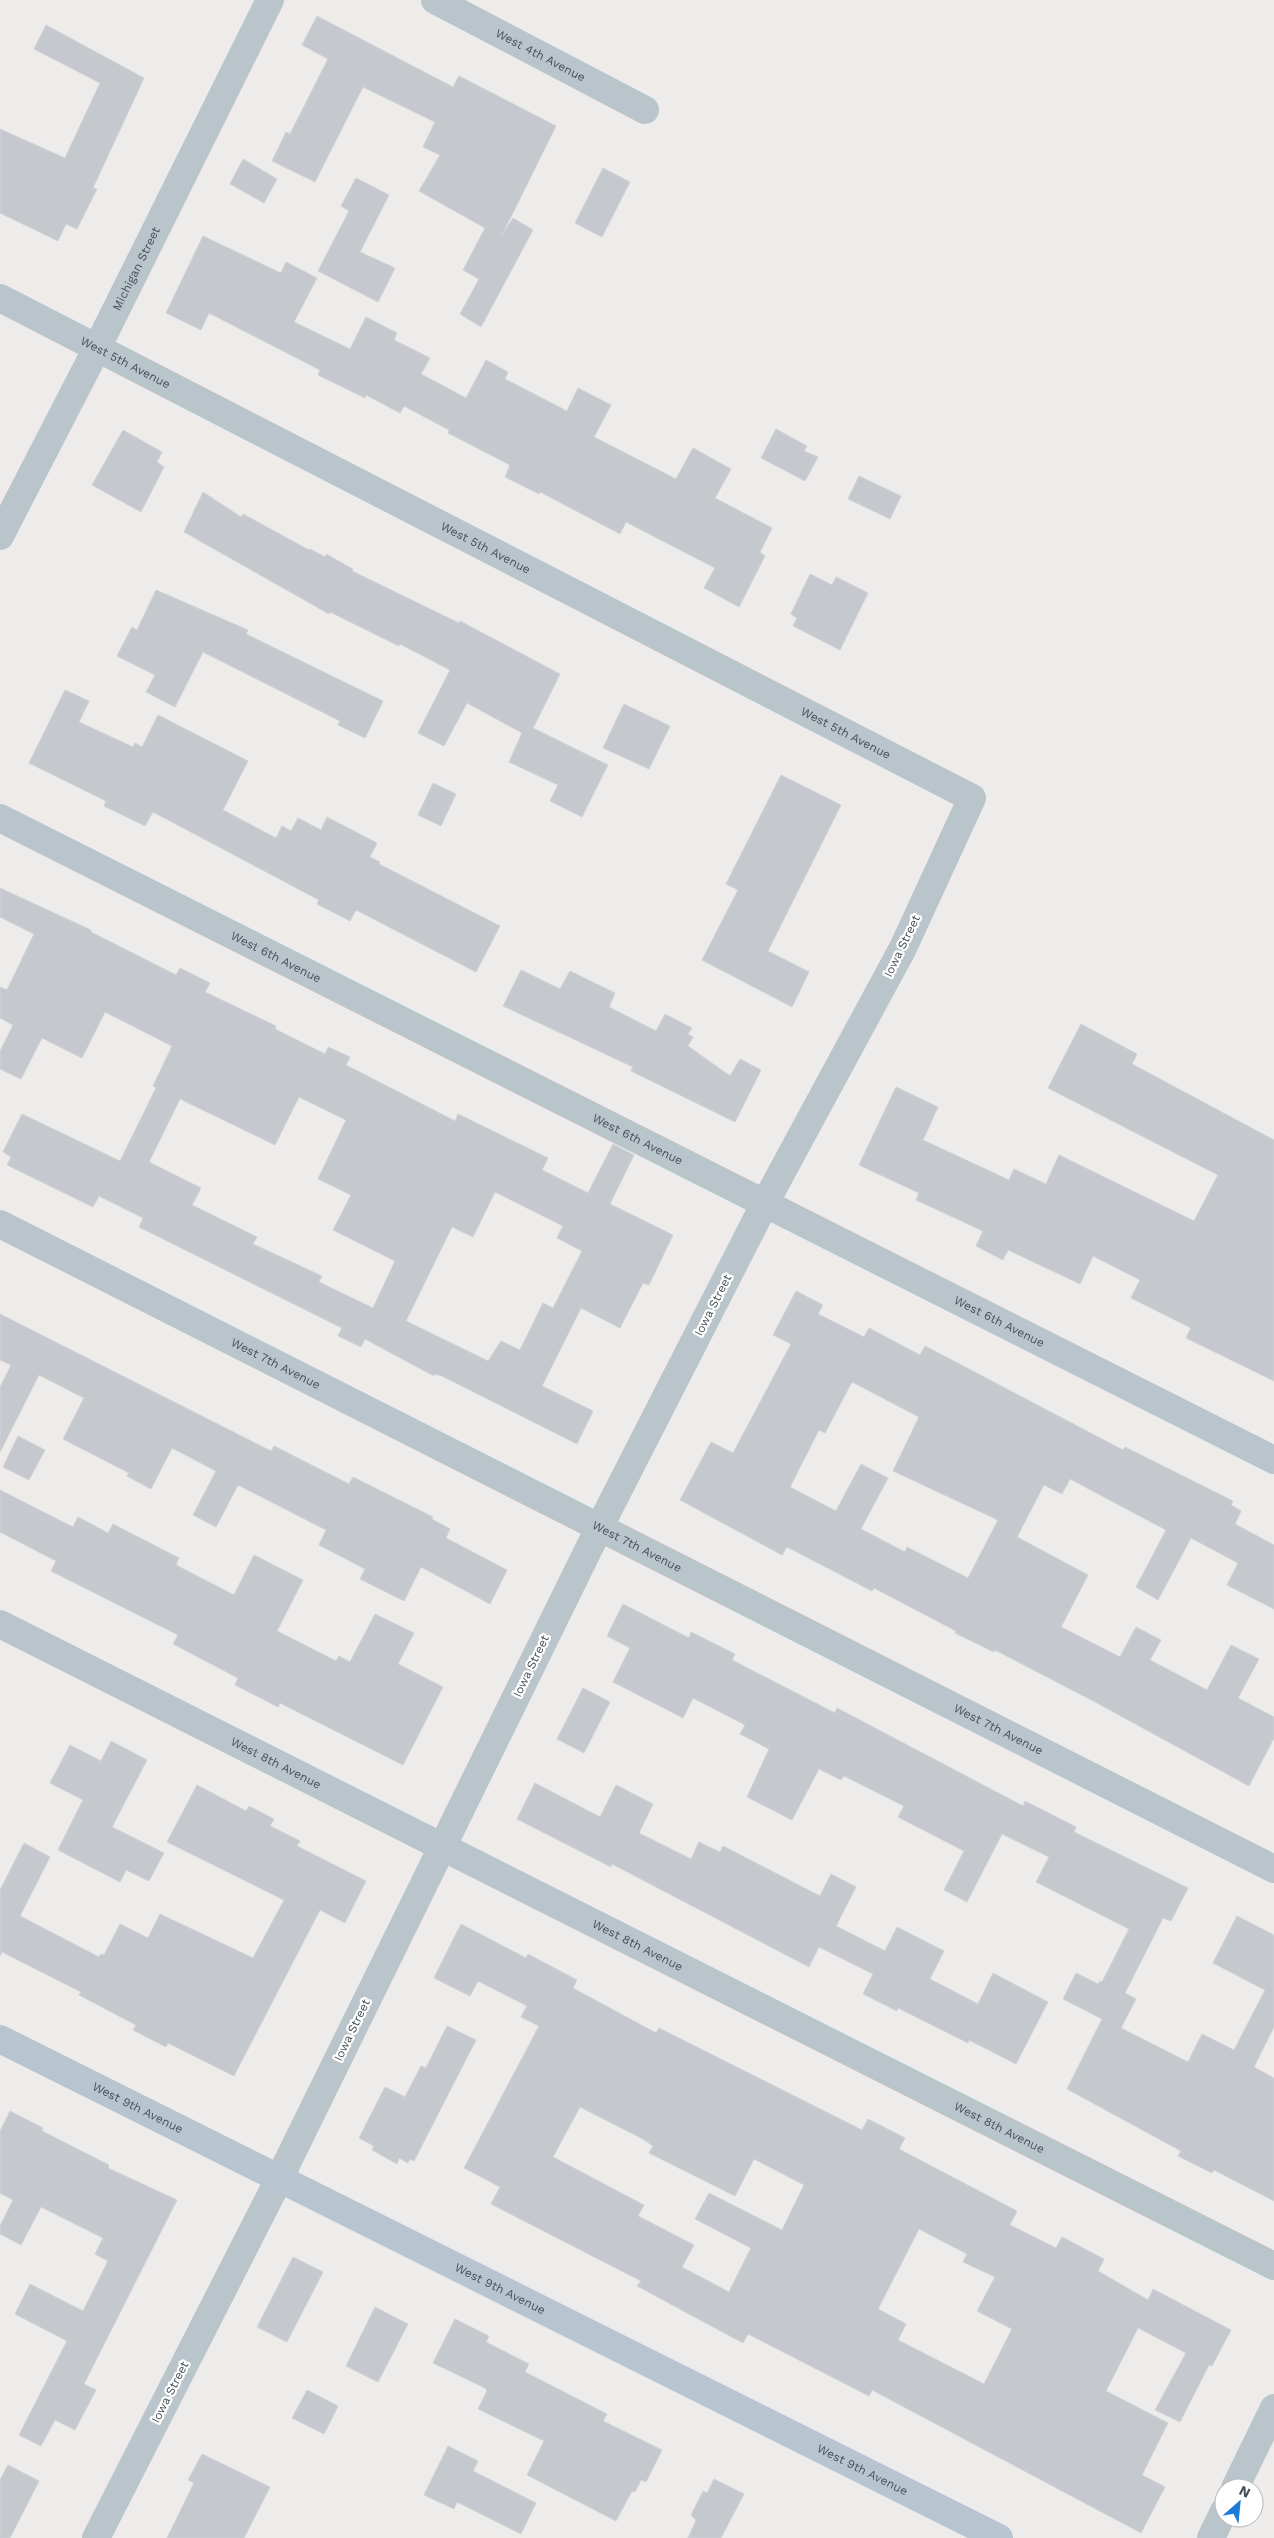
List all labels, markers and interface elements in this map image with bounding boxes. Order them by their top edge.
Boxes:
street label: West 4th Avenue [493,26,588,85]
street label: Michigan Street [110,225,163,313]
street label: West 5th Avenue [78,334,173,391]
street label: West 5th Avenue [438,519,533,577]
street label: West 5th Avenue [798,704,893,762]
street label: Iowa Street [881,913,923,979]
street label: West 6th Avenue [228,928,324,986]
street label: West 6th Avenue [590,1111,685,1168]
street label: Iowa Street [692,1272,734,1338]
street label: West 6th Avenue [952,1293,1047,1350]
street label: West 7th Avenue [229,1335,323,1392]
street label: West 7th Avenue [590,1518,684,1575]
street label: Iowa Street [510,1633,552,1699]
street label: West 7th Avenue [951,1701,1045,1758]
street label: West 8th Avenue [228,1734,324,1792]
street label: West 8th Avenue [590,1917,685,1974]
street label: Iowa Street [331,1997,373,2063]
street label: West 9th Avenue [90,2079,185,2136]
street label: West 8th Avenue [952,2099,1047,2156]
street label: West 9th Avenue [452,2260,548,2317]
street label: Iowa Street [149,2359,191,2425]
street label: West 9th Avenue [815,2441,910,2498]
north arrow [1214,2478,1264,2528]
text: N [1237,2482,1253,2501]

